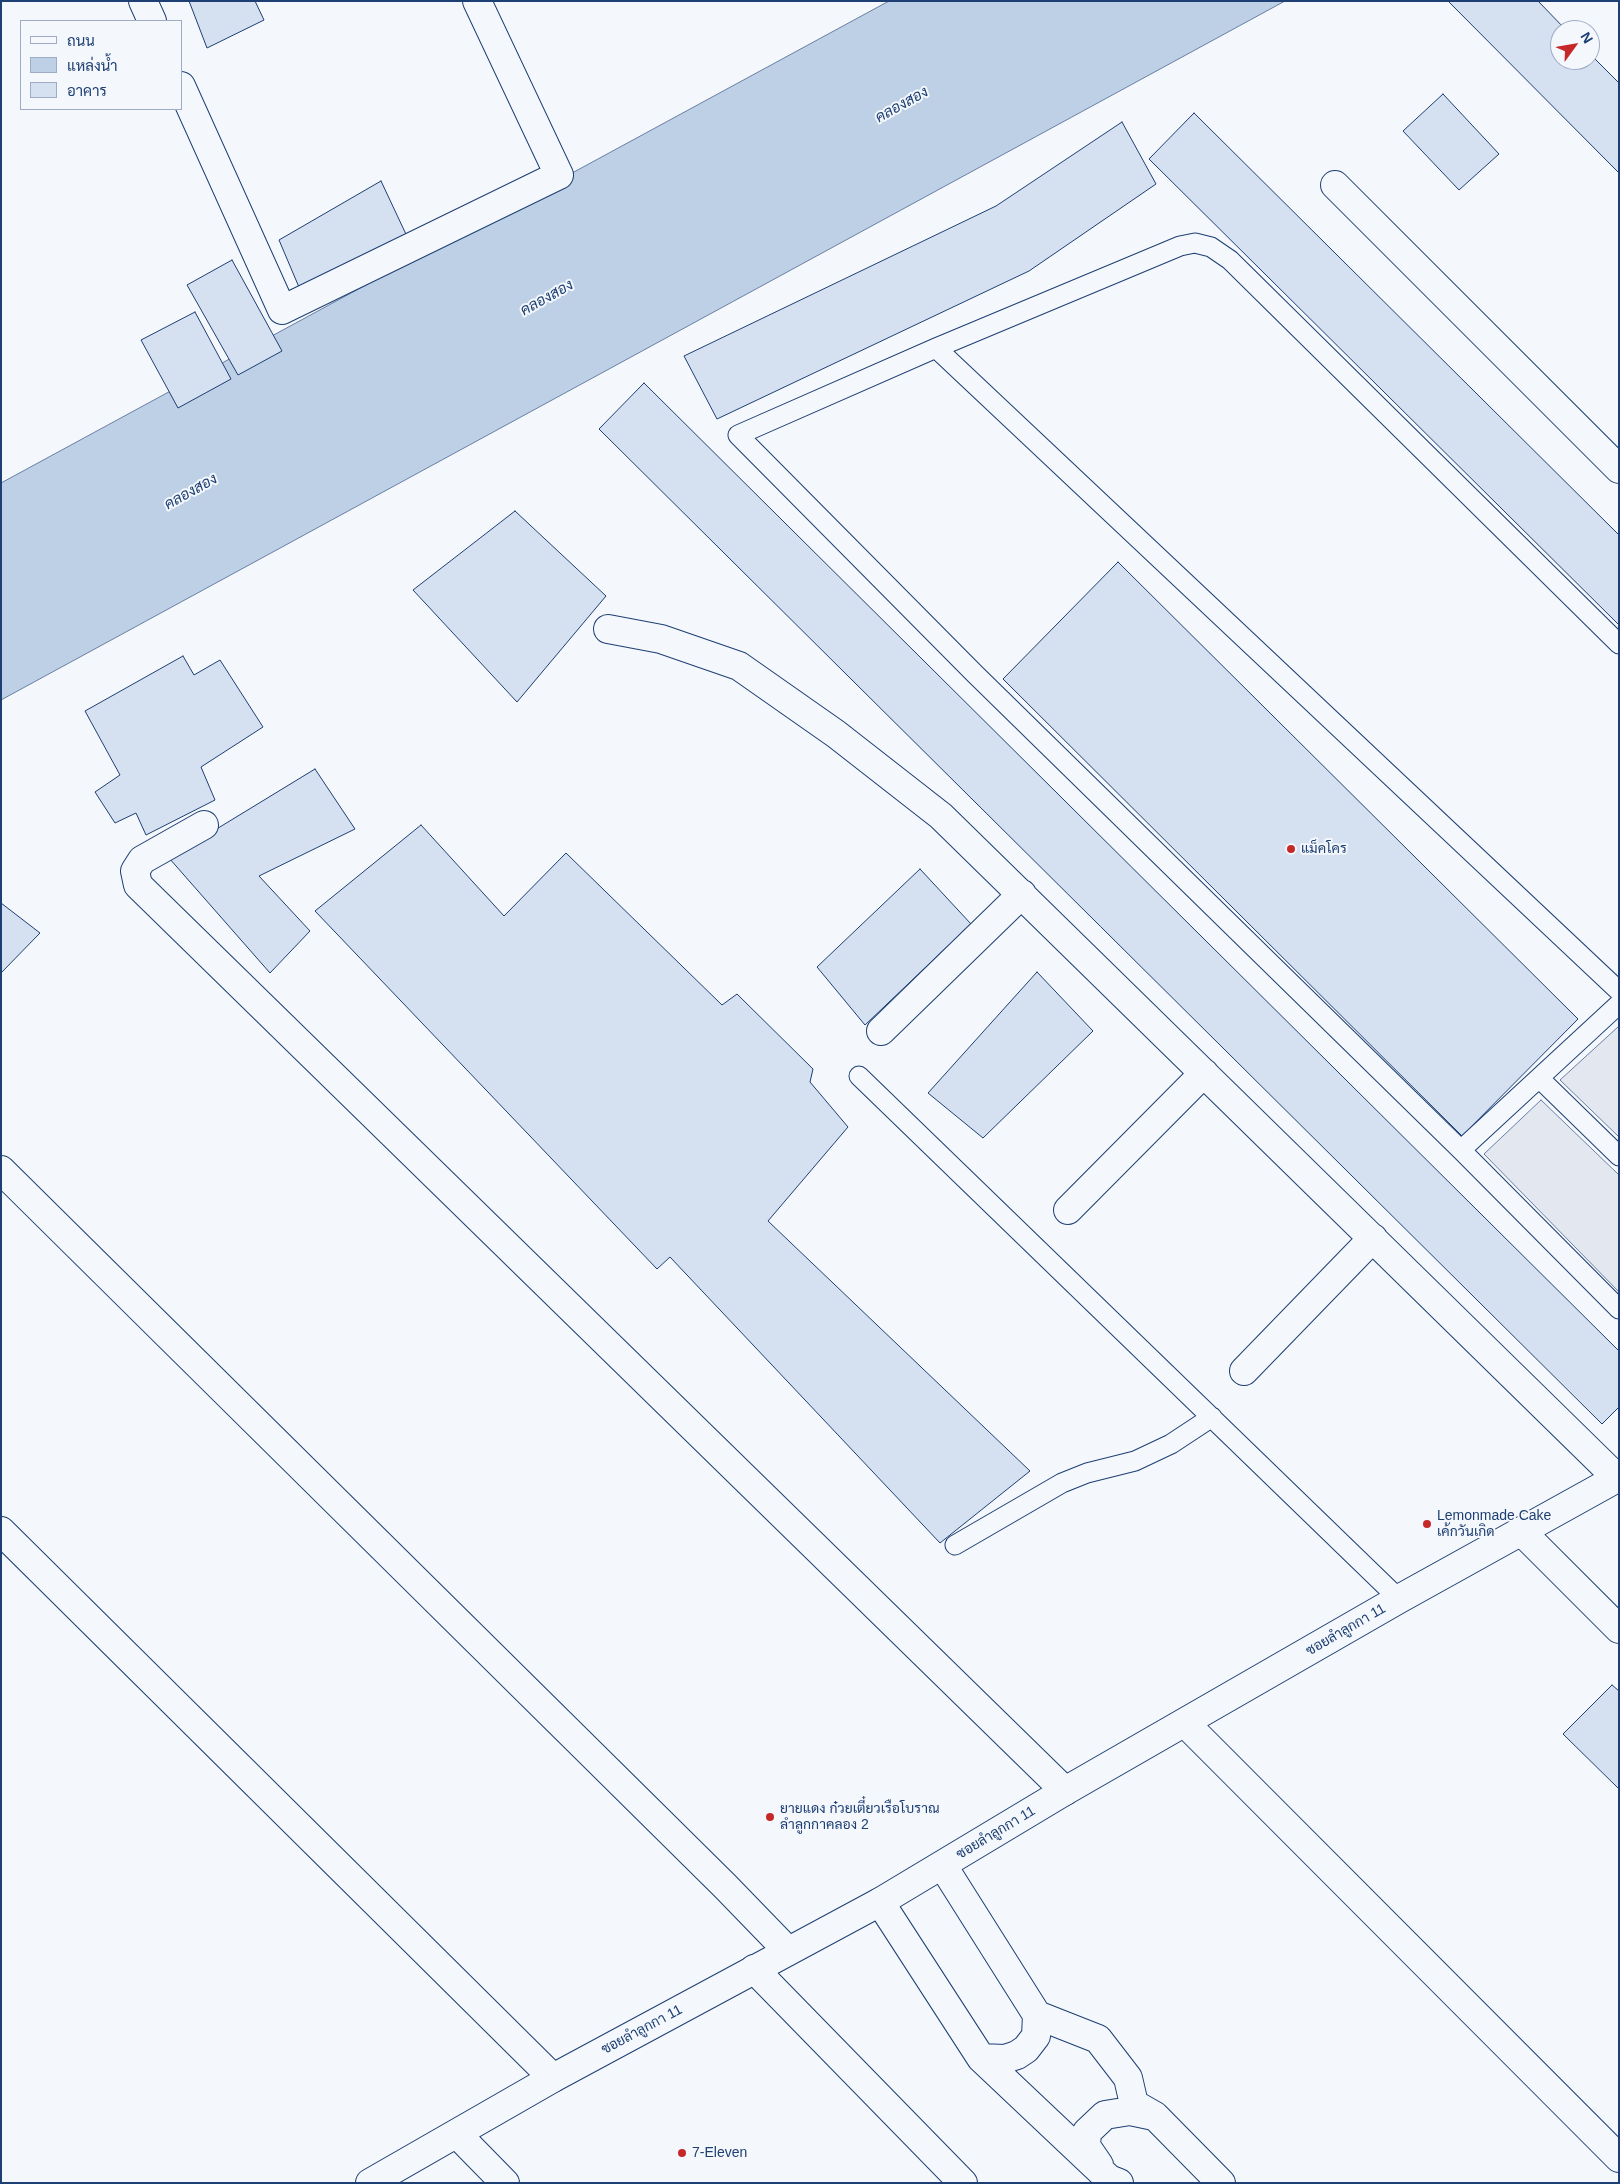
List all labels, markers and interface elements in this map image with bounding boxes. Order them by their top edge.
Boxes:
legend [20,20,182,110]
north arrow [1550,20,1600,70]
text: N [1577,29,1596,46]
text: ถนน [67,32,95,49]
text: แหล่งน้ำ [67,57,118,74]
text: อาคาร [67,82,107,99]
water label: คลองสอง [872,83,932,127]
water label: คลองสอง [517,276,577,320]
water label: คลองสอง [161,470,221,514]
place label: แม็คโคร [1301,841,1347,857]
marker: แม็คโคร [1285,843,1297,855]
place label: Lemonmade Cake เค้กวันเกิด [1437,1508,1551,1540]
marker: Lemonmade Cake เค้กวันเกิด [1421,1518,1433,1530]
street label: ซอยลำลูกกา 11 [1303,1600,1389,1660]
place label: ยายแดง ก๋วยเตี๋ยวเรือโบราณ ลำลูกกาคลอง 2 [780,1801,940,1834]
street label: ซอยลำลูกกา 11 [953,1803,1039,1863]
marker: ยายแดง ก๋วยเตี๋ยวเรือโบราณ ลำลูกกาคลอง 2 [764,1811,776,1823]
street label: ซอยลำลูกกา 11 [599,2002,685,2058]
place label: 7-Eleven [692,2145,747,2161]
marker: 7-Eleven [676,2147,688,2159]

